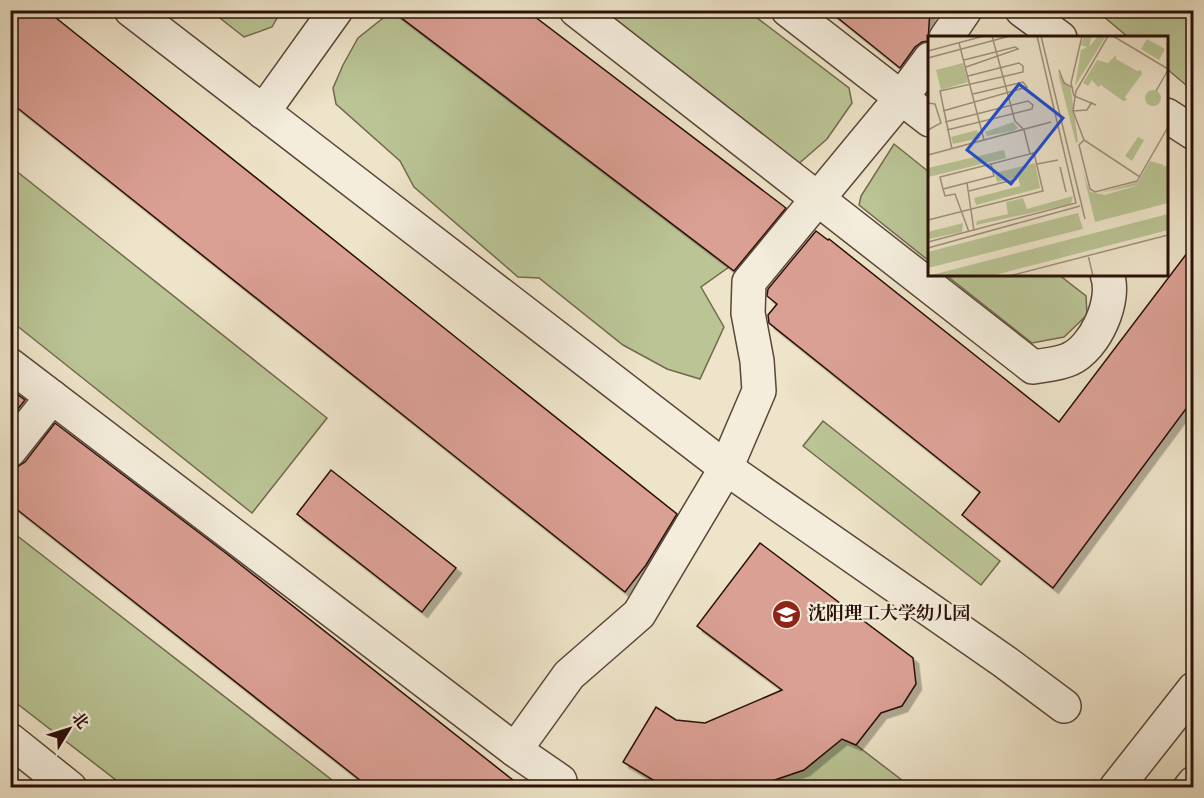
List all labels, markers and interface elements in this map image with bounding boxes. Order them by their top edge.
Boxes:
inset map [928,36,1168,276]
school or university icon: 沈阳理工大学幼儿园 [771,598,803,630]
place label: 沈阳理工大学幼儿园 [808,603,970,623]
north arrow [39,699,99,759]
text: 北 [68,709,92,732]

